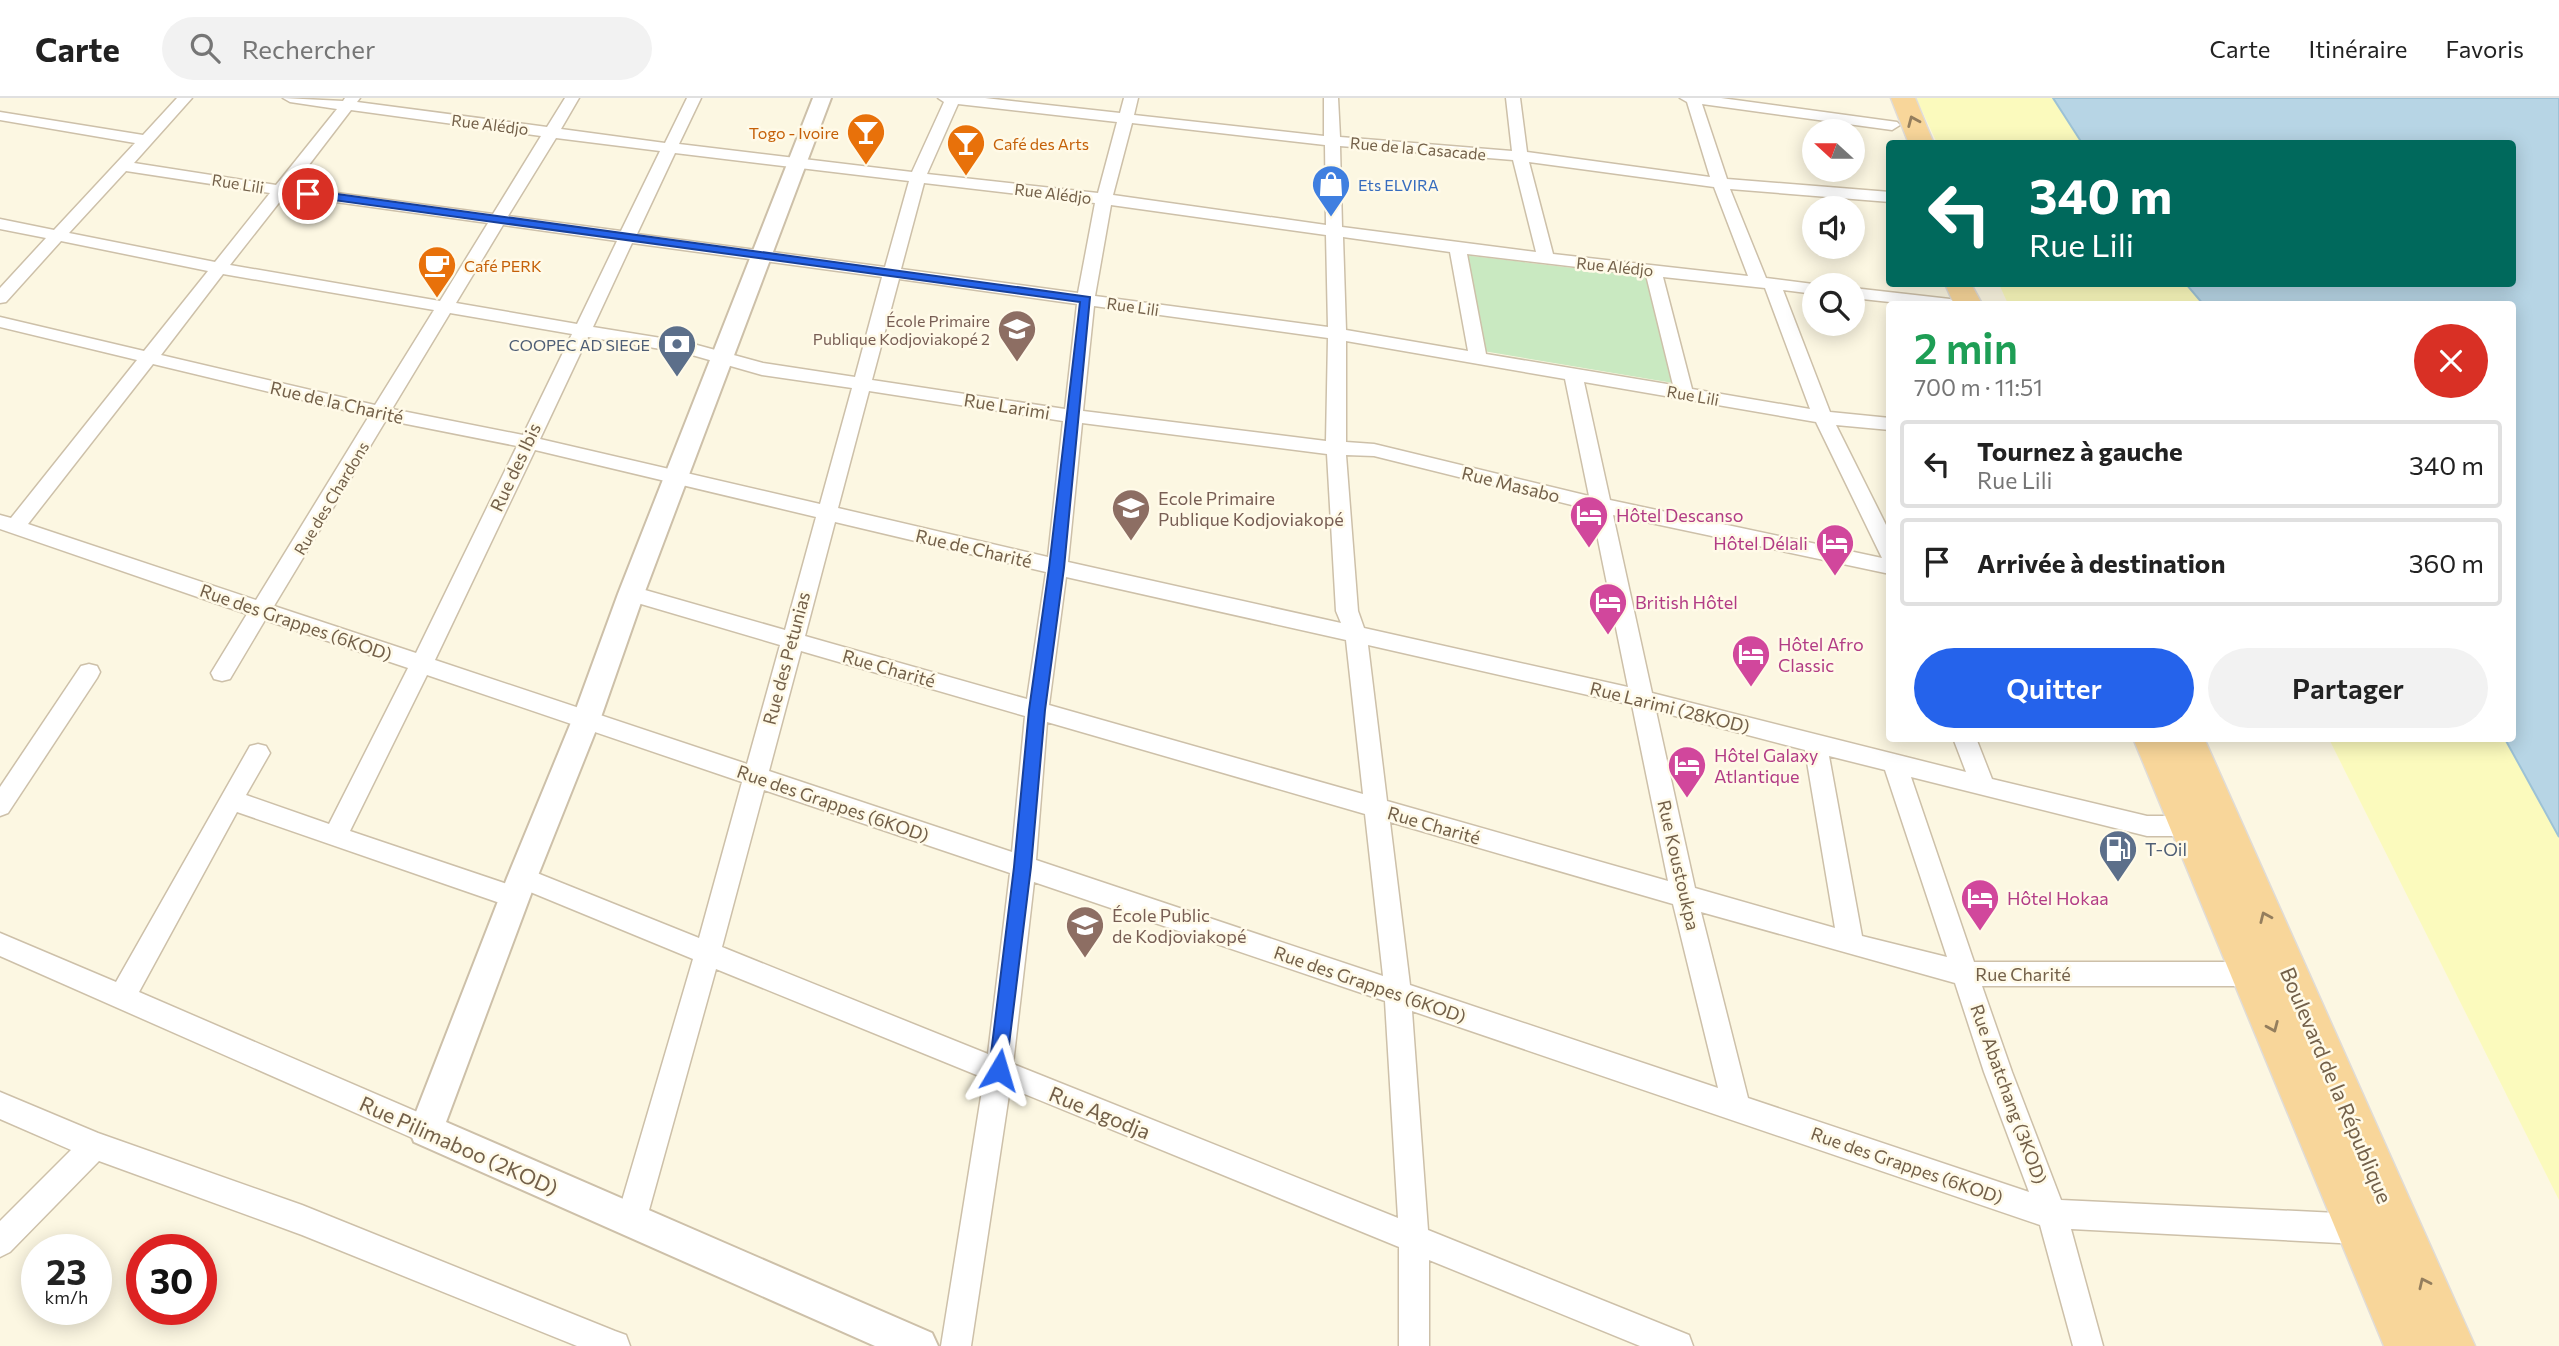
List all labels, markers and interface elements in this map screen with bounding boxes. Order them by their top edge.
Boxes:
search box [162,17,652,80]
text: Carte [35,28,120,69]
icon: search [186,29,224,67]
text: Rechercher [242,33,375,64]
text: Carte [2210,34,2271,63]
text: Itinéraire [2309,34,2408,63]
text: Favoris [2446,34,2524,63]
street label: Rue Alédjo [450,110,530,138]
bar icon: Togo - Ivoire [845,111,887,166]
one-way arrow [1907,116,1921,128]
north arrow [1802,119,1866,182]
map controls [1802,119,1865,336]
bar icon: Café des Arts [945,122,987,177]
place label: Togo - Ivoire [749,123,839,142]
street label: Rue de la Casacade [1349,133,1487,163]
place label: Café des Arts [993,134,1089,153]
shop icon: Ets ELVIRA [1310,163,1352,218]
pin [278,164,338,224]
text: 340 m [2029,164,2172,224]
icon: left [1914,168,2005,259]
street label: Rue Lili [211,170,265,196]
icon: arrive [289,175,327,213]
place label: Ets ELVIRA [1358,175,1439,194]
street label: Rue Alédjo [1013,179,1093,207]
button: sound [1802,196,1865,259]
text: Rue Lili [2029,224,2134,264]
cafe icon: Café PERK [416,244,458,299]
street label: Rue Alédjo [1575,253,1655,279]
place label: Café PERK [464,256,542,275]
button: search [1802,273,1865,336]
street label: Rue Lili [1106,293,1160,319]
school or university icon: École Primaire Publique Kodjoviakopé 2 [996,308,1038,363]
place label: École Primaire Publique Kodjoviakopé 2 [813,311,990,348]
text: 2 min [1914,321,2018,373]
bank icon: COOPEC AD SIEGE [656,323,698,378]
button: close [2414,324,2488,398]
place label: COOPEC AD SIEGE [509,335,650,354]
text: 700 m · 11:51 [1914,373,2043,401]
street label: Rue de la Charité [268,376,406,428]
street label: Rue Lili [1665,381,1721,409]
street label: Rue Larimi [962,388,1052,424]
street label: Rue des Ibis [485,419,545,515]
text: Tournez à gauche [1977,435,2183,466]
street label: Rue des Chardons [290,438,372,558]
icon: left [1918,445,1956,483]
text: 340 m [2409,449,2484,480]
street label: Rue Masabo [1460,461,1562,507]
text: Rue Lili [1977,466,2053,494]
school or university icon: Ecole Primaire Publique Kodjoviakopé [1110,487,1152,542]
place label: Ecole Primaire Publique Kodjoviakopé [1158,487,1344,530]
hotel icon: Hôtel Descanso [1568,494,1610,549]
place label: Hôtel Descanso [1616,504,1743,526]
hotel icon: Hôtel Délali [1814,522,1856,577]
street label: Rue de Charité [914,524,1034,572]
place label: Hôtel Délali [1713,532,1808,554]
icon: arrive [1918,543,1956,581]
text: Arrivée à destination [1977,547,2225,578]
text: 360 m [2409,547,2484,578]
street label: Rue des Grappes (6KOD) [197,579,395,665]
hotel icon: British Hôtel [1587,581,1629,636]
street label: Rue des Petunias [758,589,814,727]
place label: British Hôtel [1635,591,1738,613]
hotel icon: Hôtel Afro Classic [1730,633,1772,688]
place label: Hôtel Afro Classic [1778,633,1864,676]
street label: Rue Charité [840,644,938,692]
button: Quitter [1914,648,2194,728]
button: Partager [2208,648,2488,728]
street label: Rue Larimi (28KOD) [1588,677,1752,737]
hotel icon: Hôtel Galaxy Atlantique [1666,744,1708,799]
place label: Hôtel Galaxy Atlantique [1714,744,1818,787]
street label: Rue des Grappes (6KOD) [734,760,932,846]
street label: Rue Koustoukpa [1653,798,1705,932]
street label: Rue Charité [1385,801,1483,849]
fuel station icon: T-Oil [2097,828,2139,883]
place label: T-Oil [2145,838,2187,860]
hotel icon: Hôtel Hokaa [1959,877,2001,932]
place label: Hôtel Hokaa [2007,887,2109,909]
school or university icon: École Public de Kodjoviakopé [1064,904,1106,959]
place label: École Public de Kodjoviakopé [1112,904,1246,947]
one-way arrow [2259,912,2273,924]
street label: Rue des Grappes (6KOD) [1271,941,1469,1027]
street label: Rue Charité [1975,963,2071,985]
street label: Boulevard de la République [2276,963,2398,1207]
street label: Rue Abatchang (3KOD) [1966,1001,2052,1187]
one-way arrow [2265,1020,2279,1032]
position arrow [962,1033,1036,1107]
street label: Rue Agodja [1046,1080,1154,1144]
street label: Rue Pilimaboo (2KOD) [356,1090,562,1200]
street label: Rue des Grappes (6KOD) [1808,1122,2006,1208]
speed limit sign: 30 [126,1234,217,1325]
text: 23 [46,1249,87,1292]
one-way arrow [2418,1278,2432,1290]
text: km/h [45,1286,88,1308]

